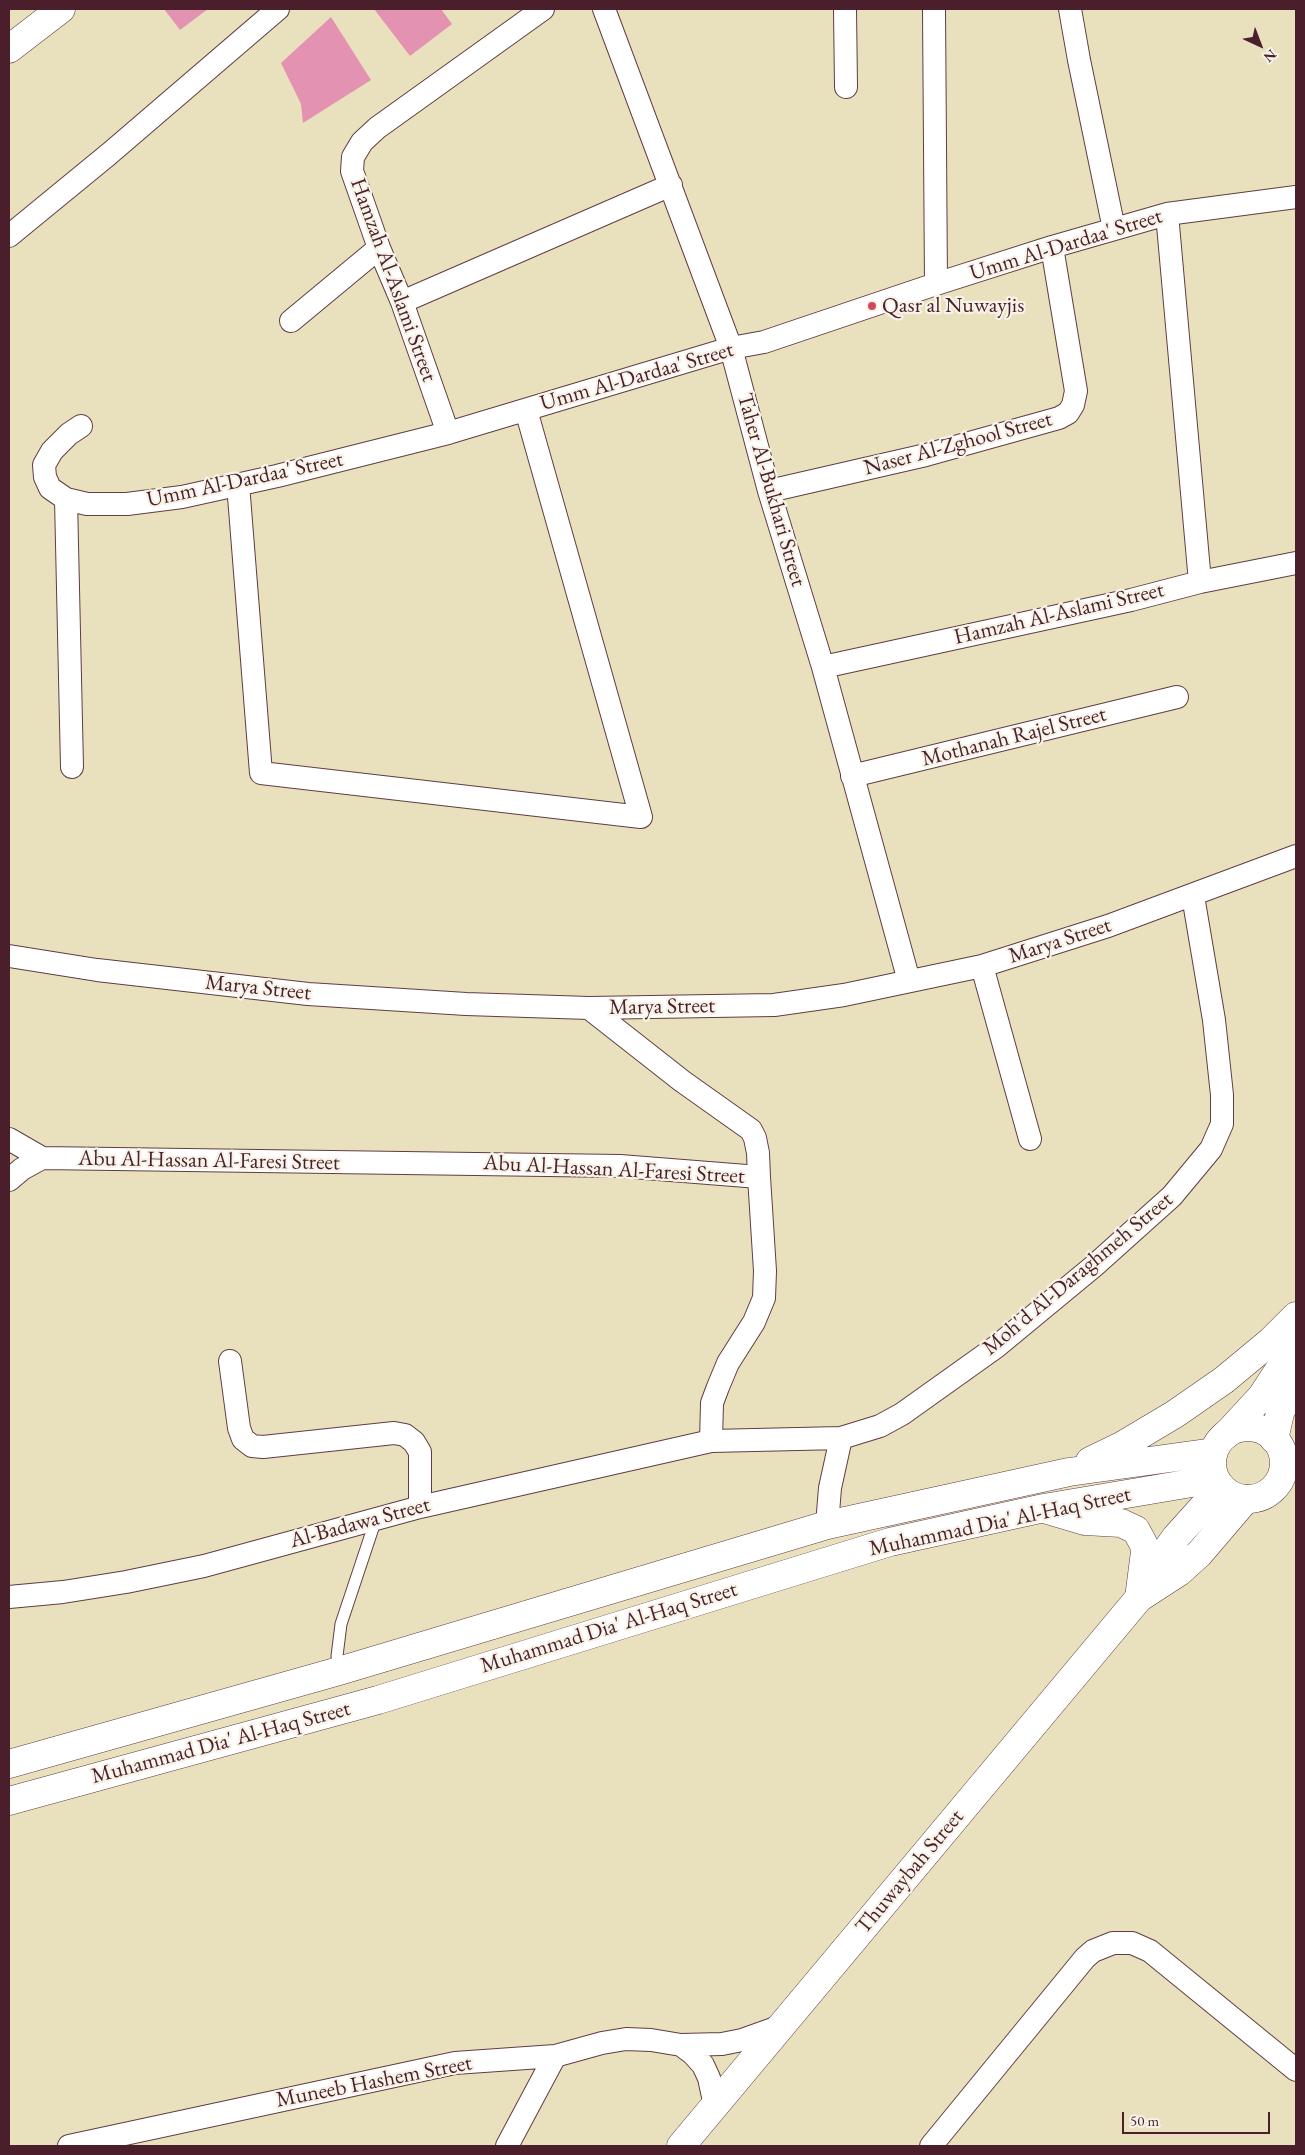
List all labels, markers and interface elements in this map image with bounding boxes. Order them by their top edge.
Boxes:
north arrow [1235,20,1285,70]
text: N [1260,46,1281,66]
street label: Hamzah Al-Aslami Street [344,175,442,385]
street label: Umm Al-Dardaa' Street [967,203,1165,287]
place label: Qasr al Nuwayjis [882,293,1024,319]
marker: Qasr al Nuwayjis [866,300,878,312]
street label: Umm Al-Dardaa' Street [537,337,737,417]
street label: Taher Al-Bukhari Street [731,390,811,590]
street label: Naser Al-Zghool Street [861,406,1055,482]
street label: Umm Al-Dardaa' Street [144,446,346,514]
street label: Hamzah Al-Aslami Street [951,577,1167,651]
street label: Mothanah Rajel Street [919,701,1109,773]
street label: Marya Street [1005,912,1115,970]
street label: Marya Street [204,969,312,1007]
street label: Marya Street [609,993,715,1021]
street label: Abu Al-Hassan Al-Faresi Street [78,1146,340,1176]
street label: Abu Al-Hassan Al-Faresi Street [483,1150,745,1190]
street label: Moh'd Al-Daraghmeh Street [978,1187,1178,1361]
street label: Muhammad Dia' Al-Haq Street [867,1481,1133,1563]
street label: Al-Badawa Street [287,1492,433,1554]
street label: Muhammad Dia' Al-Haq Street [477,1576,741,1680]
street label: Muhammad Dia' Al-Haq Street [89,1696,353,1790]
street label: Thuwaybah Street [850,1804,970,1940]
street label: Muneeb Hashem Street [274,2050,474,2114]
scale bar [1125,2102,1272,2134]
text: 50 m [1130,2111,1159,2130]

